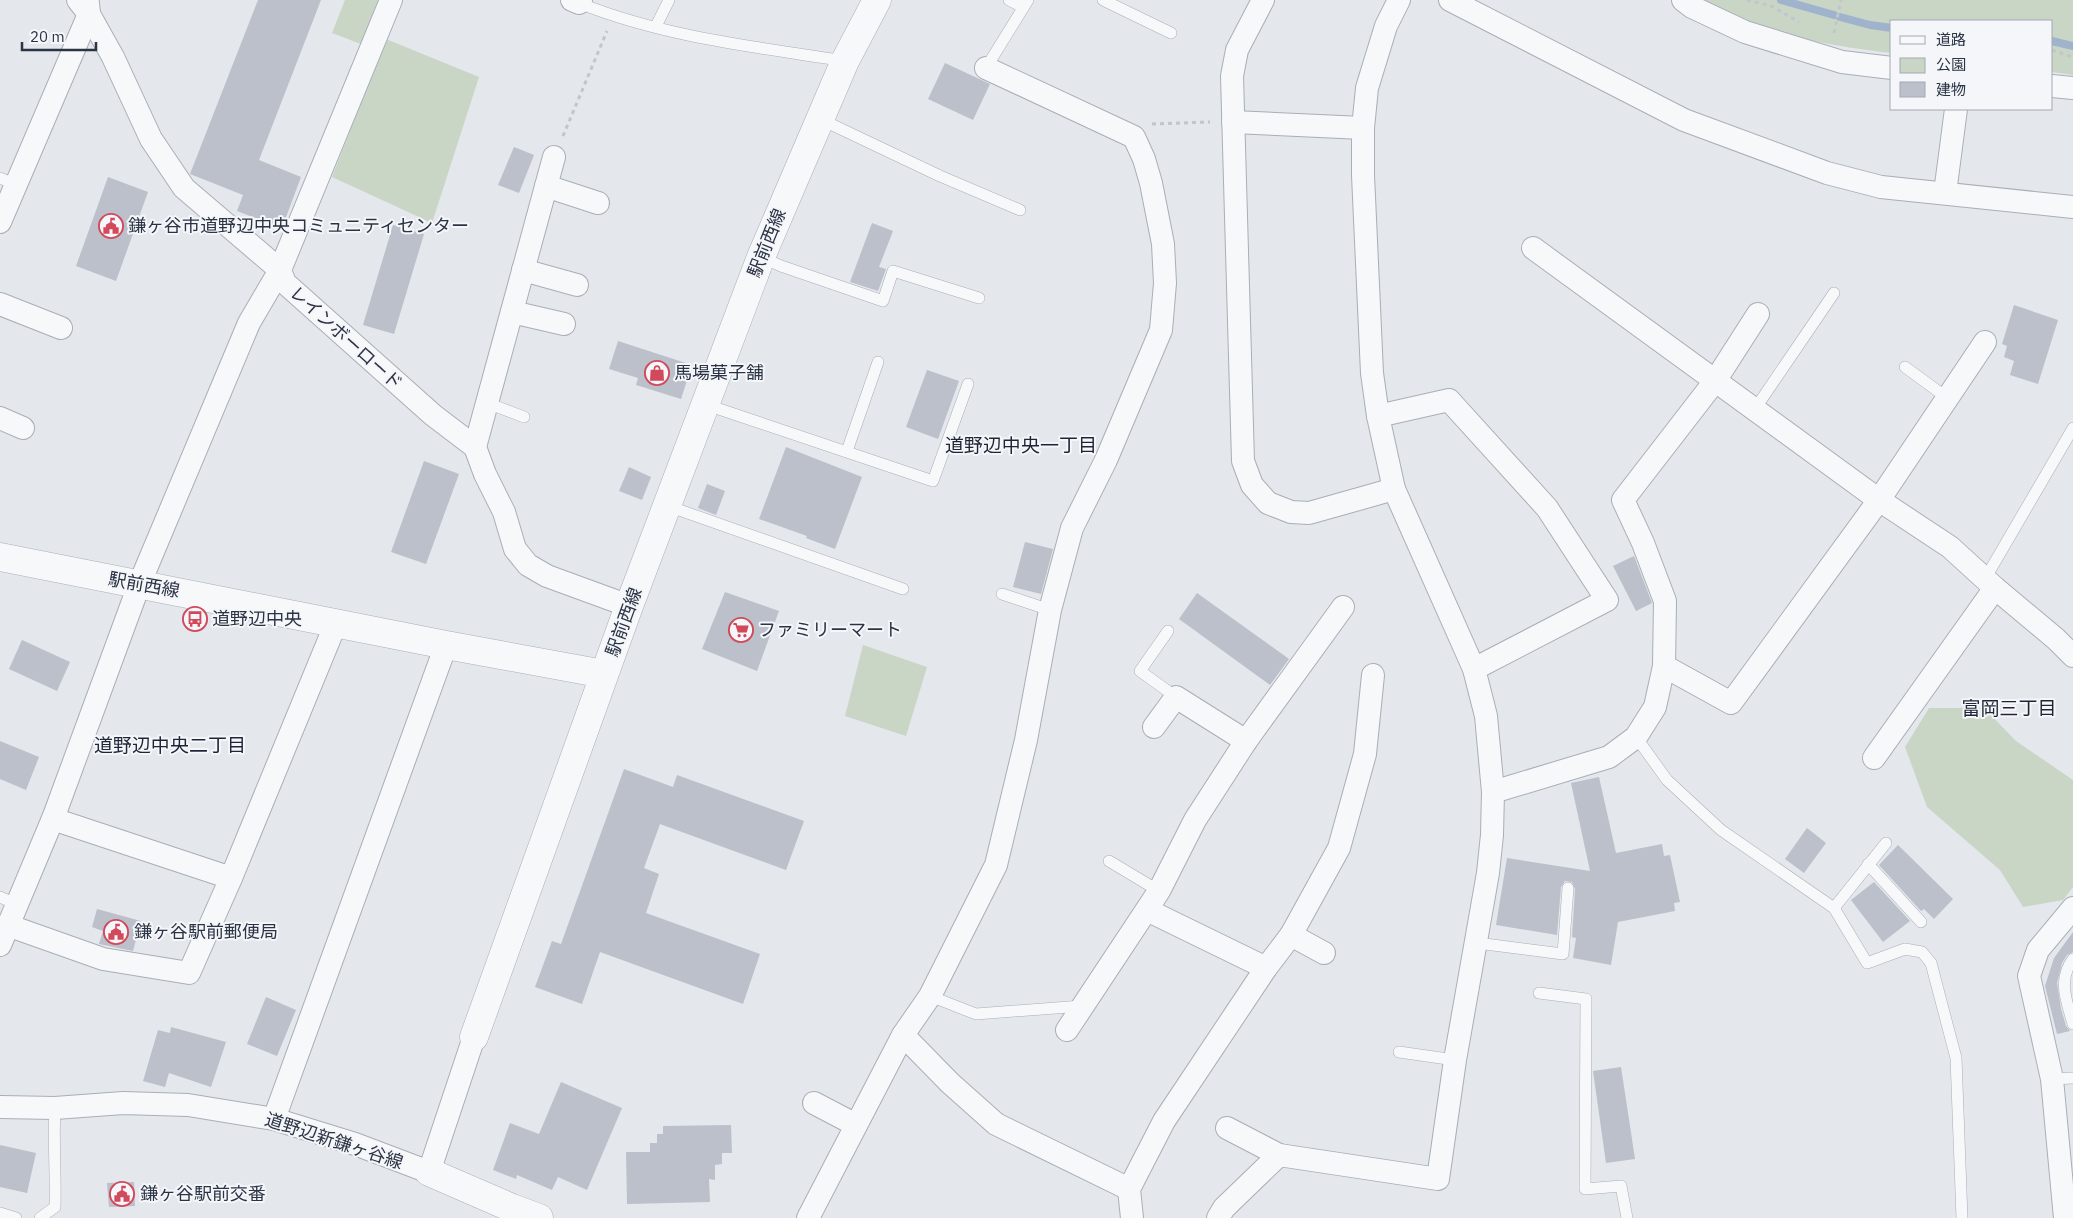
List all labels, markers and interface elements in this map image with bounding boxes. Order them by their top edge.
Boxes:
scale bar [22,20,96,52]
legend [1890,20,2053,110]
text: 20 m [30,27,65,46]
text: 道路 [1936,30,1966,49]
text: 公園 [1936,55,1966,74]
text: 建物 [1936,80,1966,99]
street label: 駅前西線 [742,205,791,280]
public building icon: 鎌ヶ谷市道野辺中央コミュニティセンター [98,213,124,239]
place label: 鎌ヶ谷市道野辺中央コミュニティセンター [128,214,469,237]
street label: レインボーロード [285,281,408,394]
shop icon: 馬場菓子舗 [644,360,670,386]
place label: 馬場菓子舗 [674,361,764,384]
district label: 道野辺中央一丁目 [945,433,1097,457]
street label: 駅前西線 [107,567,182,602]
street label: 駅前西線 [600,584,647,660]
bus stop icon: 道野辺中央 [182,606,208,632]
place label: 道野辺中央 [212,607,302,630]
supermarket icon: ファミリーマート [728,617,754,643]
place label: ファミリーマート [758,618,902,641]
district label: 富岡三丁目 [1961,696,2057,720]
district label: 道野辺中央二丁目 [94,733,246,757]
public building icon: 鎌ヶ谷駅前郵便局 [103,919,129,945]
place label: 鎌ヶ谷駅前郵便局 [134,920,278,943]
street label: 道野辺新鎌ヶ谷線 [262,1107,406,1174]
public building icon: 鎌ヶ谷駅前交番 [109,1181,135,1207]
place label: 鎌ヶ谷駅前交番 [140,1182,266,1205]

